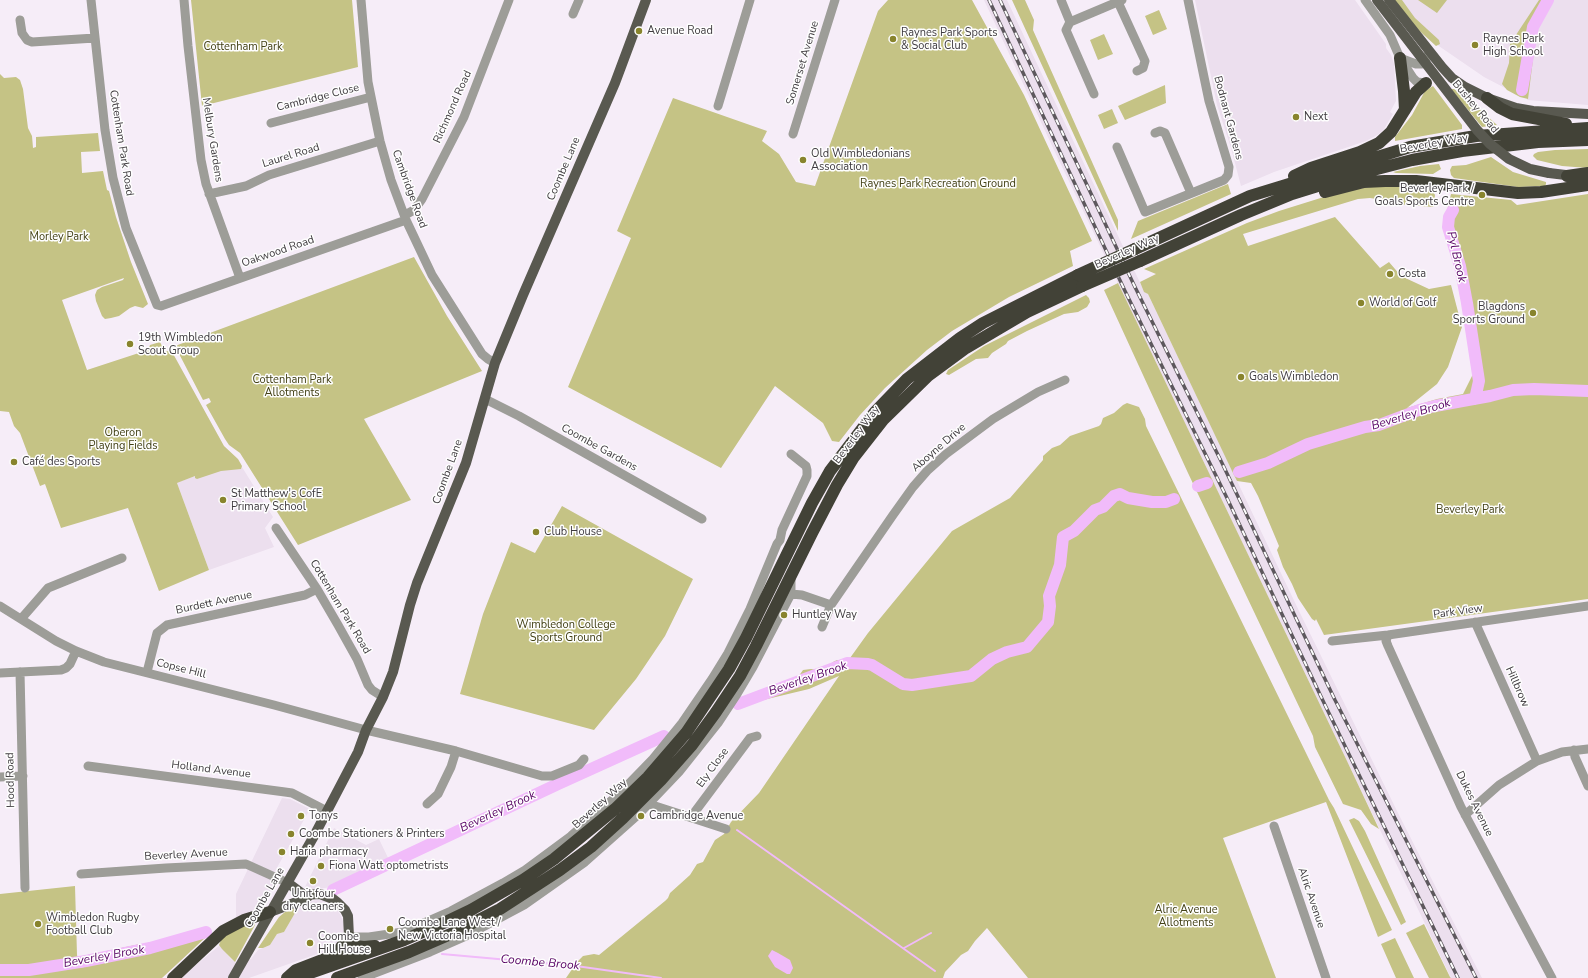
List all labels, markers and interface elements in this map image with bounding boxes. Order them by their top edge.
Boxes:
street label: Somerset Avenue [784,19,822,107]
place label: Avenue Road [647,24,713,38]
marker: Avenue Road [634,26,644,36]
place label: Raynes Park Sports & Social Club [901,26,997,52]
place label: Raynes Park High School [1483,32,1544,58]
marker: Raynes Park Sports & Social Club [888,34,898,44]
park label: Cottenham Park [204,40,282,54]
marker: Raynes Park High School [1470,40,1480,50]
street label: Richmond Road [431,69,475,145]
street label: Bodnant Gardens [1210,75,1246,161]
street label: Bushey Road [1449,78,1501,136]
street label: Cambridge Close [275,81,361,115]
street label: Cottenham Park Road [106,89,136,197]
street label: Melbury Gardens [199,97,225,183]
place label: Next [1304,110,1328,124]
marker: Next [1291,112,1301,122]
street label: Beverley Way [1399,132,1469,156]
street label: Coombe Lane [545,135,583,203]
street label: Laurel Road [261,141,321,171]
place label: Old Wimbledonians Association [811,147,910,173]
street label: Cambridge Road [389,148,429,230]
marker: Old Wimbledonians Association [798,155,808,165]
park label: Raynes Park Recreation Ground [860,177,1016,191]
place label: Beverley Park / Goals Sports Centre [1375,182,1474,208]
marker: Beverley Park / Goals Sports Centre [1477,190,1487,200]
park label: Morley Park [30,230,88,244]
water label: Pyl Brook [1443,230,1469,284]
street label: Beverley Way [1093,232,1161,272]
street label: Oakwood Road [240,233,316,271]
place label: Costa [1398,267,1426,281]
marker: Costa [1385,269,1395,279]
place label: World of Golf [1369,296,1436,310]
marker: World of Golf [1356,298,1366,308]
place label: Blagdons Sports Ground [1453,300,1525,326]
marker: Blagdons Sports Ground [1528,308,1538,318]
place label: 19th Wimbledon Scout Group [138,331,222,357]
marker: 19th Wimbledon Scout Group [125,339,135,349]
place label: Goals Wimbledon [1249,370,1339,384]
marker: Goals Wimbledon [1236,372,1246,382]
park label: Cottenham Park Allotments [253,373,331,399]
water label: Beverley Brook [1370,396,1452,434]
street label: Beverley Way [831,403,883,467]
street label: Aboyne Drive [909,421,969,475]
street label: Coombe Gardens [559,422,639,474]
park label: Oberon Playing Fields [88,426,158,452]
street label: Coombe Lane [430,438,466,506]
place label: Café des Sports [22,455,100,469]
marker: Café des Sports [9,457,19,467]
place label: St Matthew's CofE Primary School [231,487,322,513]
marker: St Matthew's CofE Primary School [218,495,228,505]
park label: Beverley Park [1436,503,1504,517]
place label: Club House [544,525,602,539]
marker: Club House [531,527,541,537]
street label: Cottenham Park Road [307,558,373,656]
street label: Burdett Avenue [175,588,253,618]
street label: Park View [1432,602,1484,622]
place label: Huntley Way [792,608,857,622]
marker: Huntley Way [779,610,789,620]
park label: Wimbledon College Sports Ground [517,618,615,644]
street label: Copse Hill [155,656,207,682]
water label: Beverley Brook [767,659,849,699]
street label: Hillbrow [1502,665,1532,709]
street label: Ely Close [694,746,732,790]
street label: Hood Road [4,752,18,808]
street label: Holland Avenue [171,759,251,781]
street label: Dukes Avenue [1452,769,1496,839]
street label: Beverley Way [570,776,630,832]
water label: Beverley Brook [458,788,538,836]
place label: Tonys [309,809,338,823]
place label: Cambridge Avenue [649,809,743,823]
marker: Tonys [296,811,306,821]
marker: Cambridge Avenue [636,811,646,821]
place label: Coombe Stationers & Printers [299,827,445,841]
marker: Coombe Stationers & Printers [286,829,296,839]
place label: Haria pharmacy [290,845,368,859]
street label: Beverley Avenue [144,846,228,864]
marker: Haria pharmacy [277,847,287,857]
place label: Fiona Watt optometrists [329,859,449,873]
marker: Fiona Watt optometrists [316,861,326,871]
street label: Coombe Lane [242,865,288,931]
street label: Alric Avenue [1294,866,1328,930]
marker: Unit four dry cleaners [308,876,318,886]
place label: Unit four dry cleaners [283,887,343,913]
park label: Alric Avenue Allotments [1154,903,1218,929]
place label: Wimbledon Rugby Football Club [46,911,139,937]
place label: Coombe Lane West / New Victoria Hospital [398,916,506,942]
marker: Wimbledon Rugby Football Club [33,919,43,929]
marker: Coombe Lane West / New Victoria Hospital [385,924,395,934]
place label: Coombe Hill House [318,930,370,956]
marker: Coombe Hill House [305,938,315,948]
water label: Beverley Brook [62,943,146,971]
water label: Coombe Brook [500,952,580,974]

